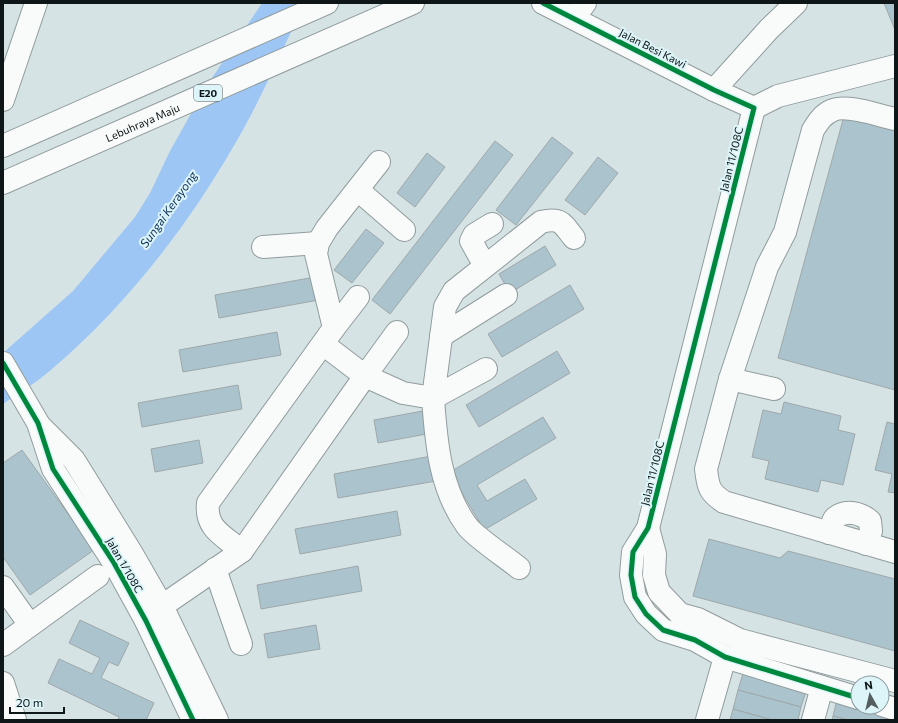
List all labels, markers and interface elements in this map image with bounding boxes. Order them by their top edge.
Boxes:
street label: Jalan Besi Kawi [617,26,689,71]
road number: E20 [194,85,222,101]
street label: Lebuhraya Maju [103,100,181,144]
street label: Jalan 11/108C [717,125,746,193]
water label: Sungai Kerayong [136,168,200,250]
street label: Jalan 11/108C [638,439,667,507]
street label: Jalan 1/108C [103,535,146,595]
north arrow [850,675,890,715]
text: N [864,678,874,692]
scale bar [10,689,64,715]
text: 20 m [16,695,43,709]

